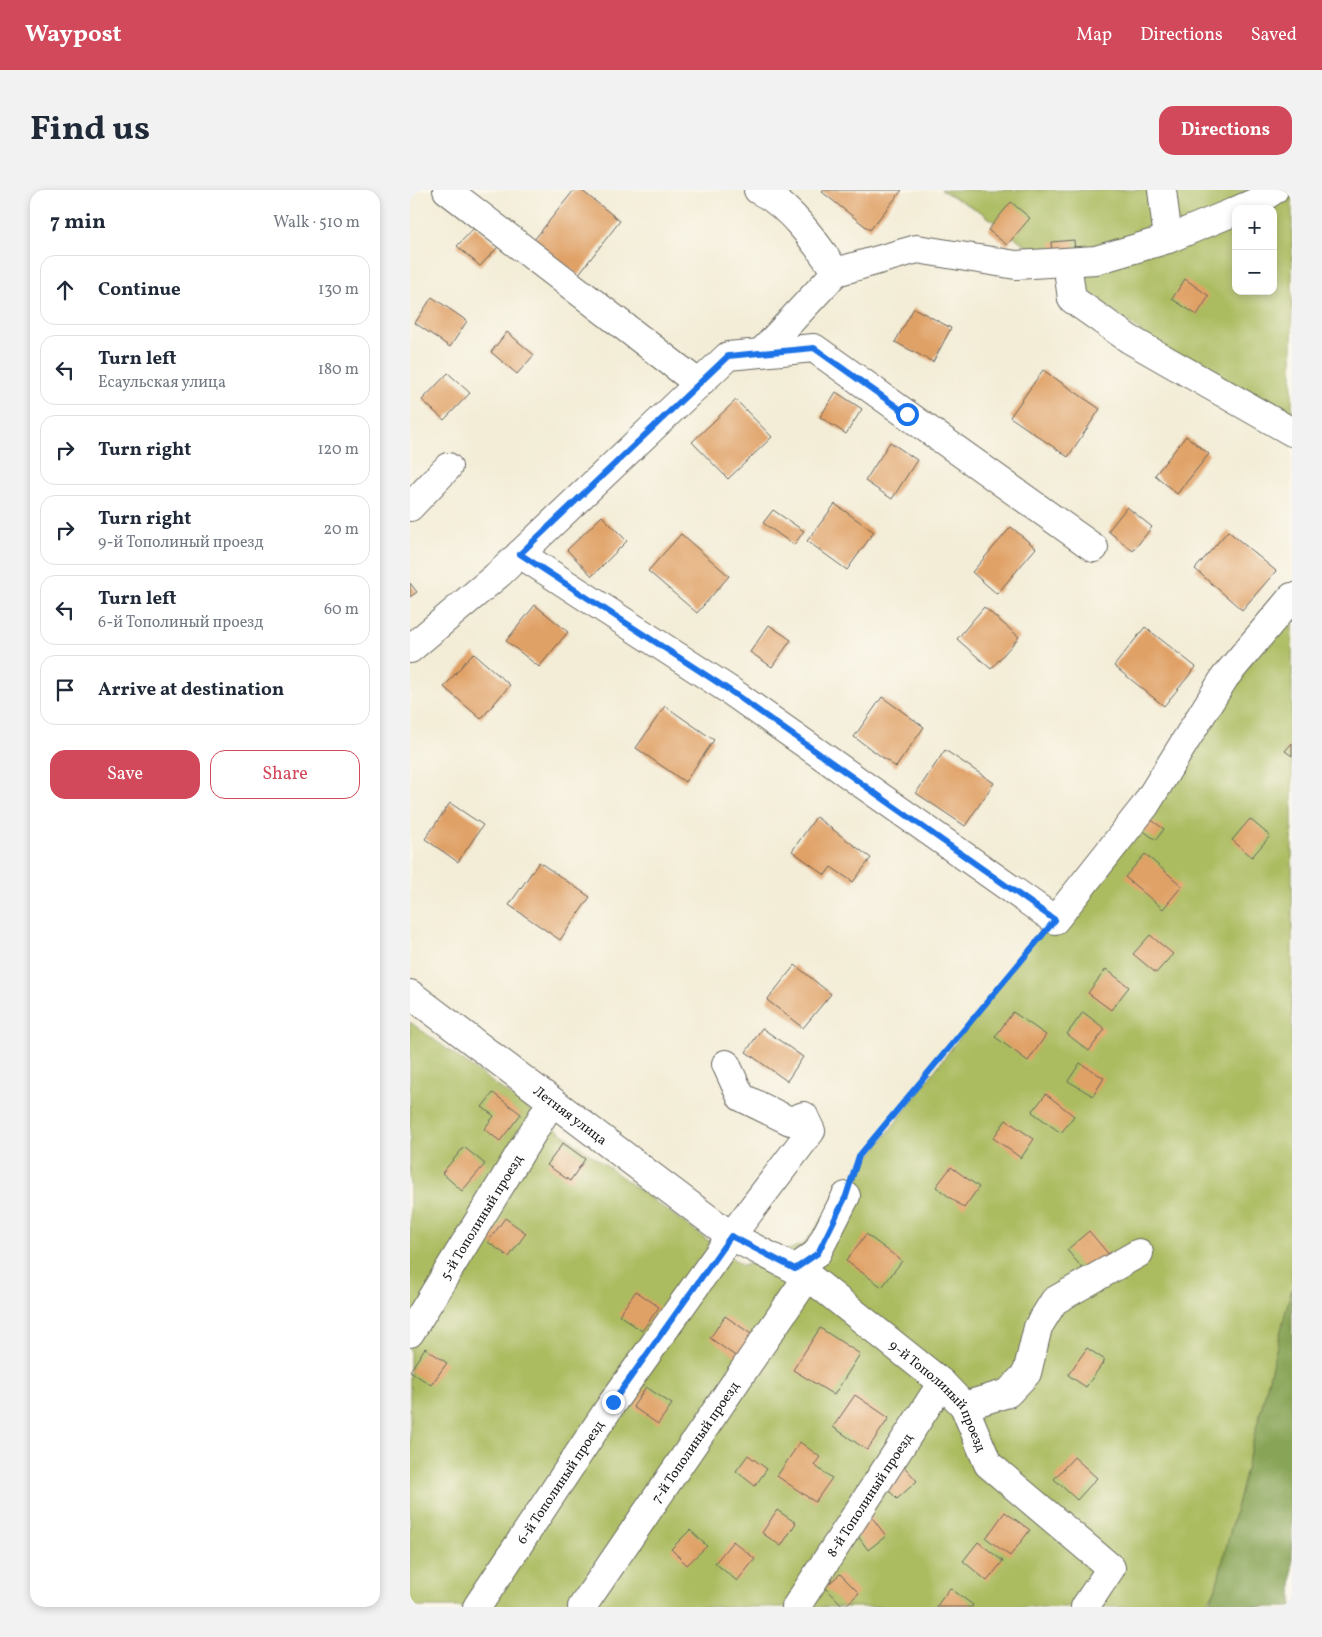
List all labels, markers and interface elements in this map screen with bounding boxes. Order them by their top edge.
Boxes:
text: Waypost [25,18,122,52]
text: Map [1076,23,1112,48]
text: Directions [1140,23,1223,48]
text: Saved [1251,23,1297,48]
text: Find us [30,106,150,154]
button: Directions [1159,106,1292,155]
map controls [1232,205,1277,295]
button: + [1232,205,1277,250]
text: 7 min [50,208,106,237]
text: Walk · 510 m [273,212,360,234]
button: − [1232,250,1277,295]
icon: ahead [51,276,79,304]
text: Continue [98,277,181,303]
text: 130 m [318,279,359,301]
text: Turn left [98,346,177,372]
icon: left [51,356,79,384]
text: 180 m [318,359,359,381]
text: Есаульская улица [98,372,226,394]
route start [896,403,919,426]
icon: right [51,436,79,464]
text: Turn right [98,437,191,463]
text: 120 m [317,439,359,461]
text: Turn right [98,506,191,532]
icon: right [51,516,79,544]
text: 20 m [324,519,359,541]
text: 9-й Тополиный проезд [98,532,264,554]
text: Turn left [98,586,177,612]
icon: left [51,596,79,624]
text: 60 m [324,599,359,621]
text: 6-й Тополиный проезд [98,612,263,634]
icon: arrive [51,676,79,704]
text: Arrive at destination [98,677,284,703]
button: Save [50,750,200,799]
button: Share [210,750,360,799]
street label: Летняя улица [529,1082,610,1150]
street label: 5-й Тополиный проезд [437,1151,528,1284]
street label: 9-й Тополиный проезд [885,1336,990,1455]
street label: 7-й Тополиный проезд [648,1378,744,1507]
route end [602,1391,625,1414]
street label: 6-й Тополиный проезд [513,1417,609,1548]
street label: 8-й Тополиный проезд [823,1430,918,1561]

